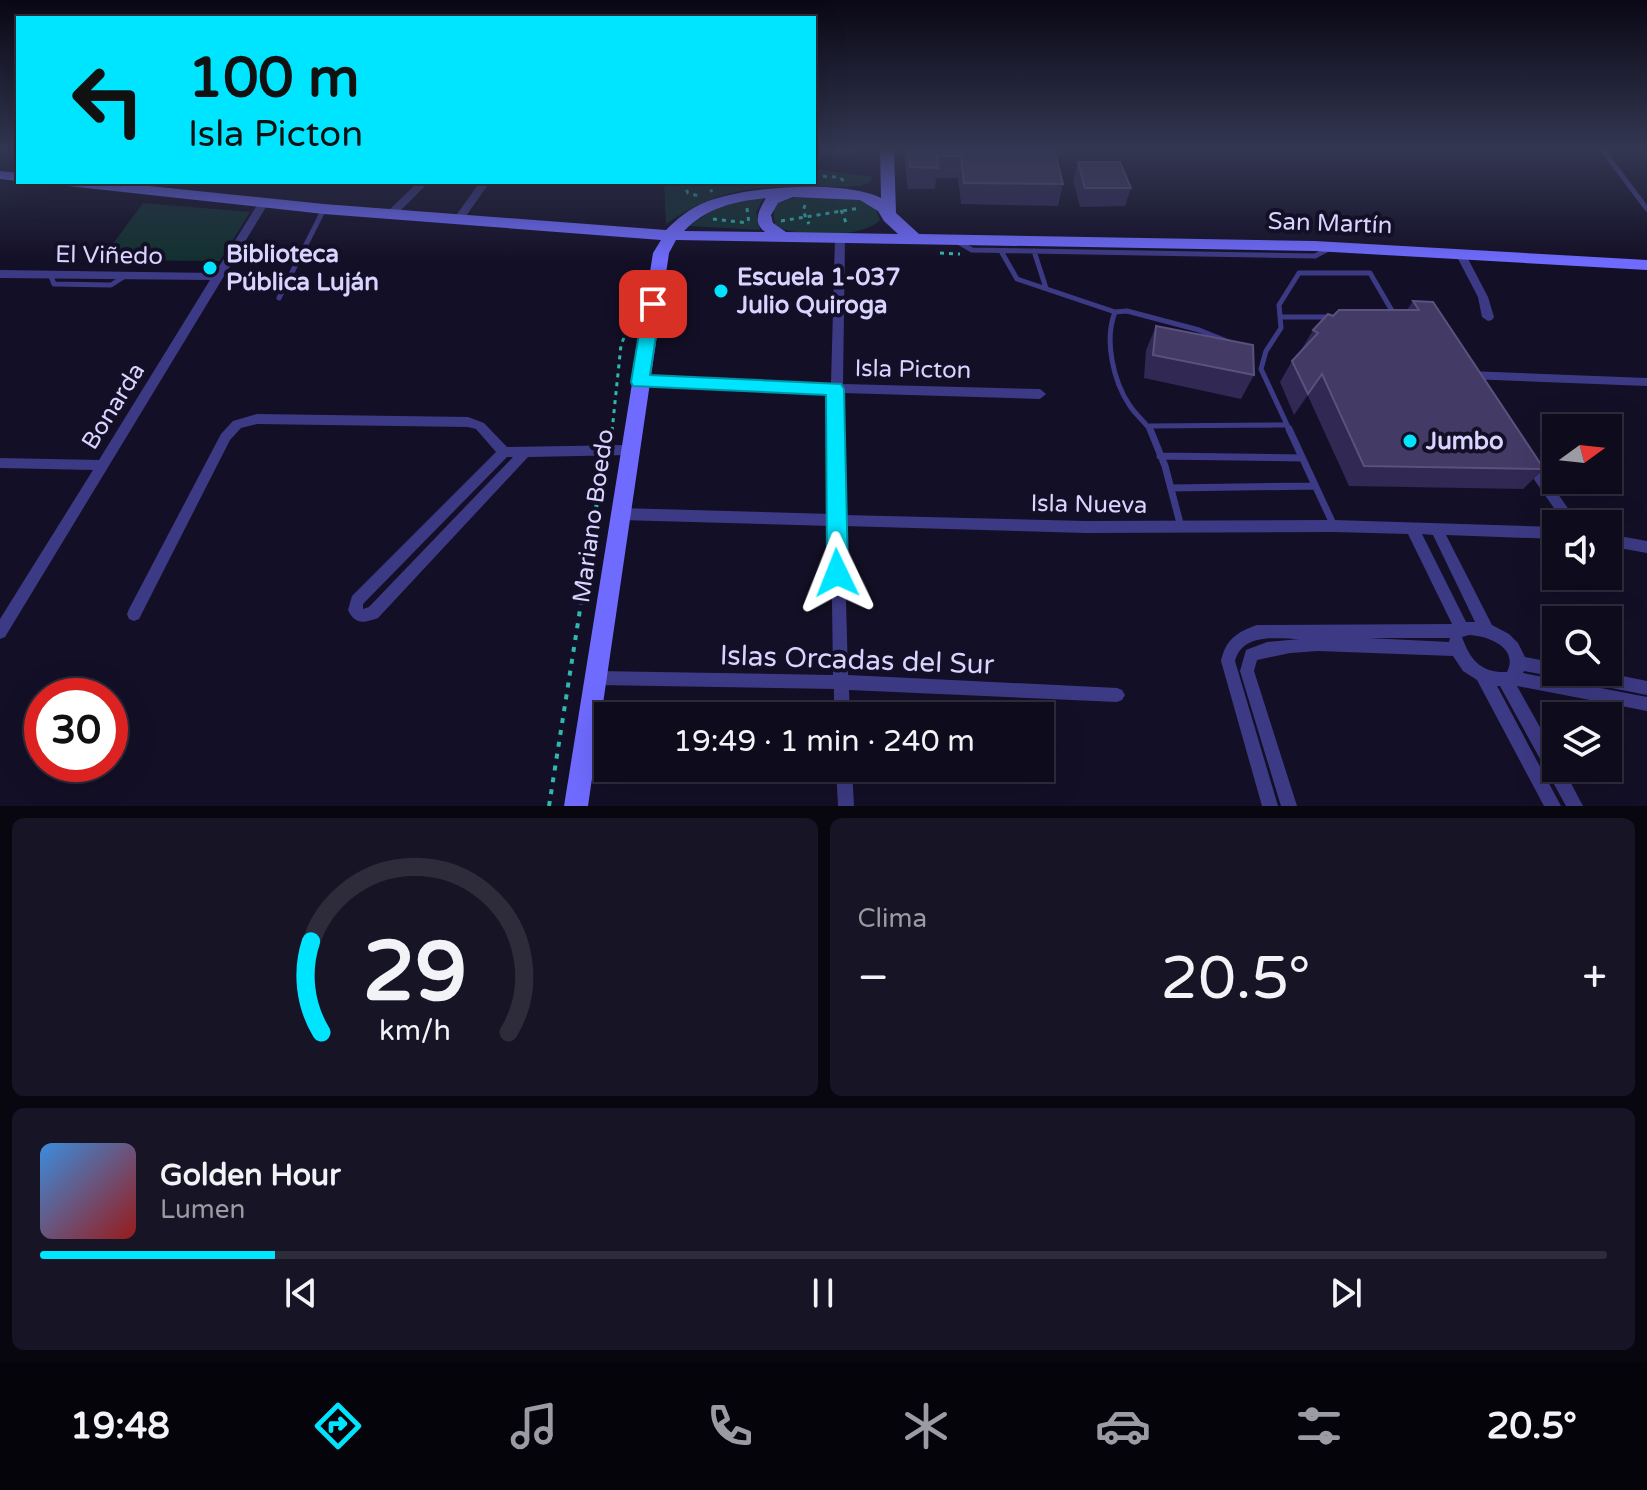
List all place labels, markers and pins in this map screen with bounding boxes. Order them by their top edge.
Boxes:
place label: Biblioteca Pública Luján [226,240,379,297]
marker: Biblioteca Pública Luján [201,259,219,277]
place label: Escuela 1-037 Julio Quiroga [736,263,900,320]
pin [619,270,687,338]
marker: Escuela 1-037 Julio Quiroga [712,282,730,300]
place label: Jumbo [1425,427,1504,456]
marker: Jumbo [1401,432,1419,450]

